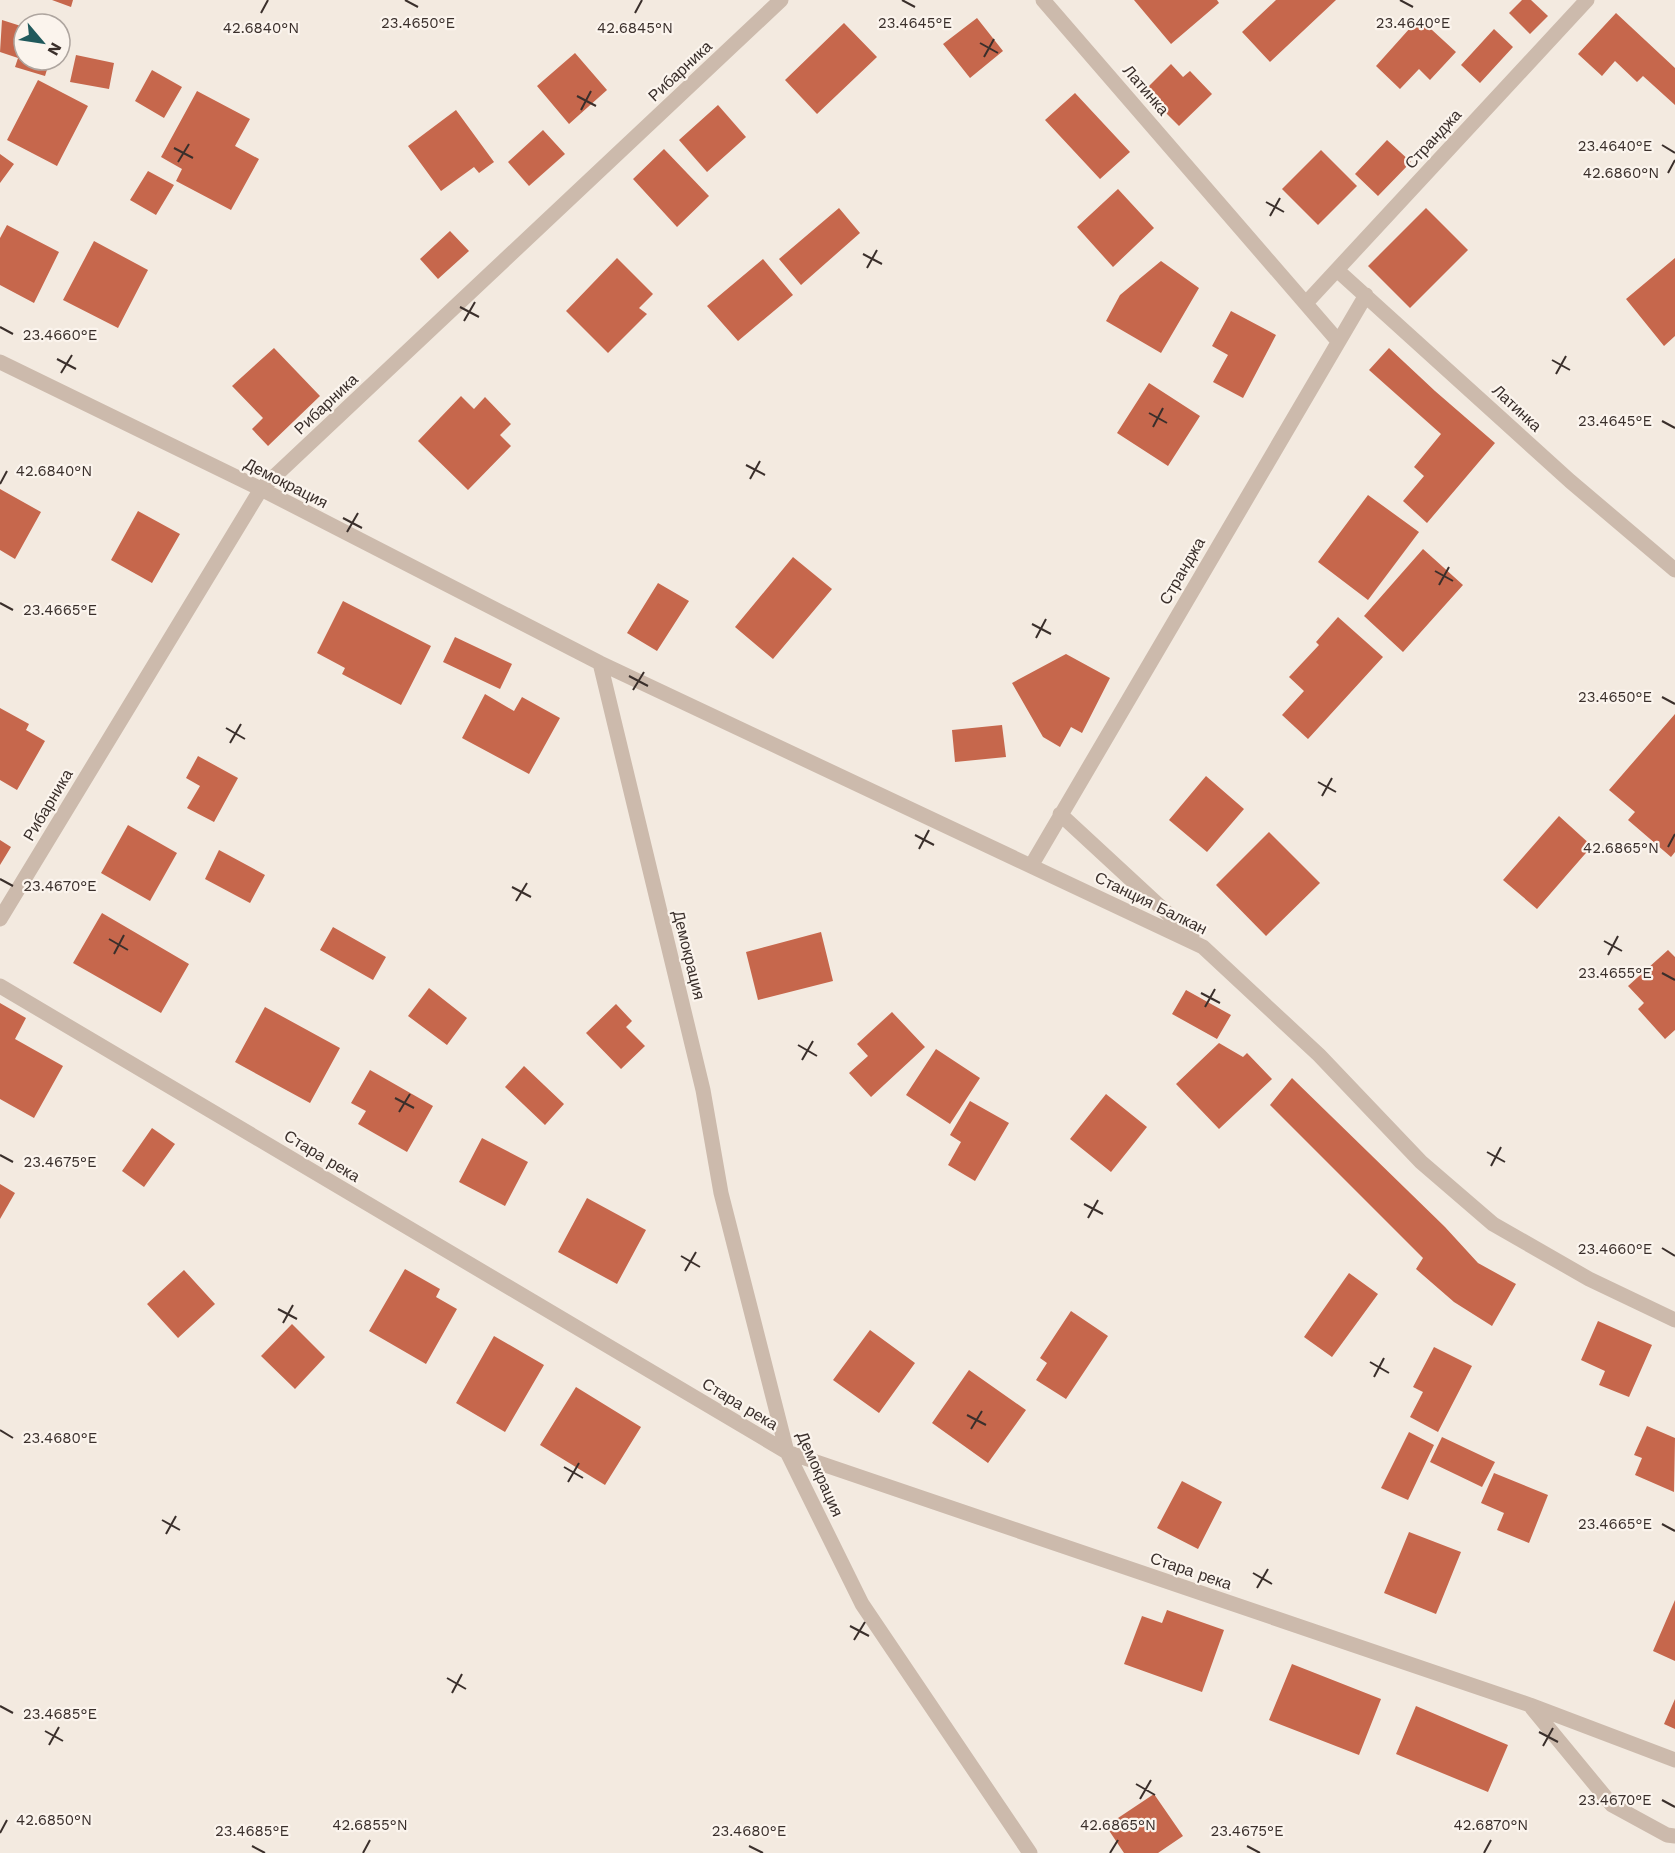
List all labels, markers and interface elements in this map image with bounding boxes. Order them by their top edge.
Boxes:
north arrow [12,12,72,72]
text: 23.4650°E [381,14,455,32]
text: 23.4645°E [878,14,952,32]
text: 23.4640°E [1376,14,1450,32]
text: 42.6840°N [223,19,299,37]
text: 42.6845°N [597,19,673,37]
street label: Рибарника [644,37,716,105]
text: N [43,39,66,59]
street label: Латинка [1119,61,1173,119]
street label: Странджа [1401,105,1465,173]
text: 23.4640°E [1578,137,1652,155]
text: 42.6860°N [1583,164,1659,182]
text: 23.4660°E [23,326,97,344]
street label: Рибарника [290,370,362,438]
street label: Латинка [1488,380,1546,436]
text: 23.4645°E [1578,412,1652,430]
street label: Демокрация [241,454,331,512]
text: 42.6840°N [16,462,92,480]
street label: Странджа [1155,534,1209,608]
text: 23.4665°E [23,601,97,619]
text: 23.4650°E [1578,688,1652,706]
street label: Рибарника [19,766,77,844]
text: 42.6865°N [1583,839,1659,857]
street label: Станция Балкан [1092,868,1210,938]
text: 23.4670°E [23,877,97,895]
street label: Демокрация [669,908,709,1002]
text: 23.4655°E [1578,964,1652,982]
street label: Стара река [281,1126,363,1186]
text: 23.4675°E [23,1153,97,1171]
text: 23.4660°E [1578,1240,1652,1258]
street label: Стара река [699,1374,781,1434]
street label: Демокрация [793,1428,847,1520]
text: 23.4680°E [23,1429,97,1447]
text: 23.4665°E [1578,1515,1652,1533]
street label: Стара река [1148,1548,1234,1594]
text: 23.4685°E [23,1705,97,1723]
text: 23.4670°E [1578,1791,1652,1809]
text: 42.6850°N [16,1811,92,1829]
text: 42.6855°N [332,1816,408,1834]
text: 42.6865°N [1080,1816,1156,1834]
text: 42.6870°N [1454,1816,1528,1834]
text: 23.4685°E [215,1822,289,1840]
text: 23.4680°E [712,1822,786,1840]
text: 23.4675°E [1210,1822,1284,1840]

